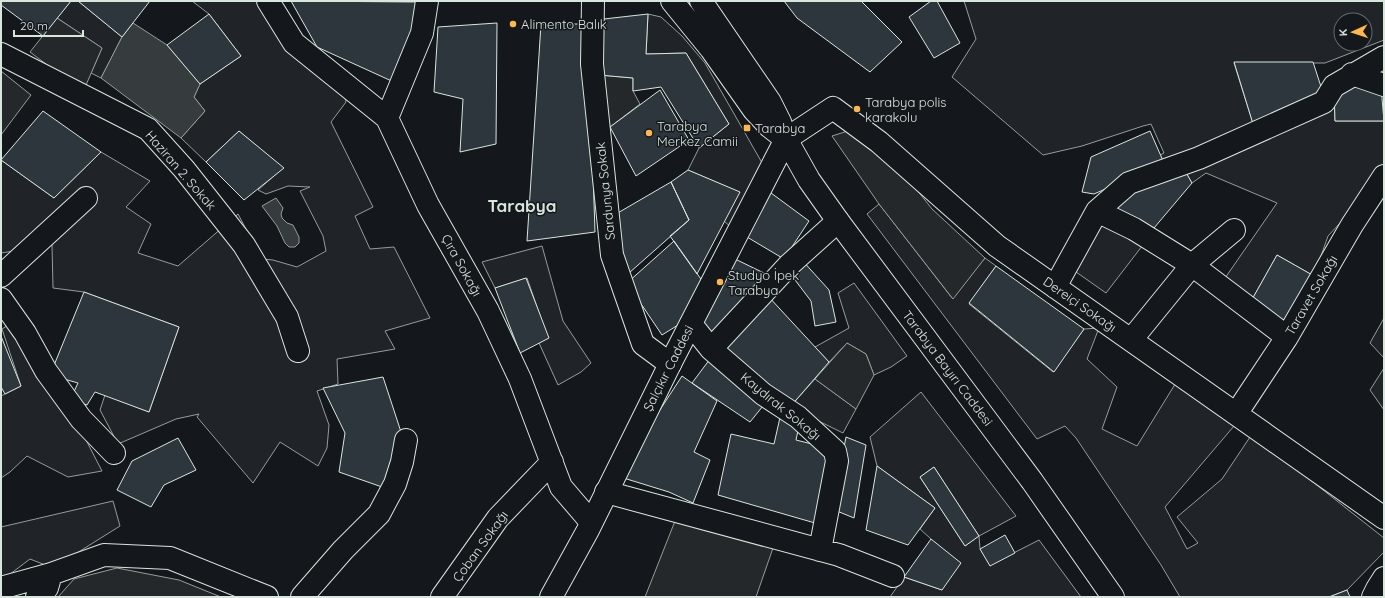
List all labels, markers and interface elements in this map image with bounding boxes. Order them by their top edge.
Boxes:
scale bar [14,12,83,38]
north arrow [1333,12,1373,52]
place label: Alimento Balık [521,16,607,32]
text: 20 m [20,18,48,33]
marker: Alimento Balık [508,19,518,29]
text: K [1336,29,1350,36]
place label: Tarabya polis karakolu [865,94,946,125]
marker: Tarabya polis karakolu [852,104,862,114]
place label: Tarabya Merkez Camii [657,118,738,149]
place label: Tarabya [755,120,805,136]
marker: Tarabya [742,123,752,133]
street label: Haziran 2. Sokak [142,127,220,213]
marker: Tarabya Merkez Camii [644,128,654,138]
street label: Sardunya Sokak [592,141,618,241]
district label: Tarabya [488,195,556,216]
street label: Çıra Sokağı [438,231,486,299]
street label: Taravet Sokağı [1282,252,1340,338]
place label: Studyo İpek Tarabya [728,267,799,298]
street label: Dereiçi Sokağı [1040,273,1120,335]
marker: Studyo İpek Tarabya [715,277,725,287]
street label: Tarabya Bayırı Caddesi [899,307,997,429]
street label: Şalçıkır Caddesi [639,322,697,414]
street label: Kaydırak Sokağı [738,369,824,443]
street label: Çoban Sokağı [449,507,511,585]

